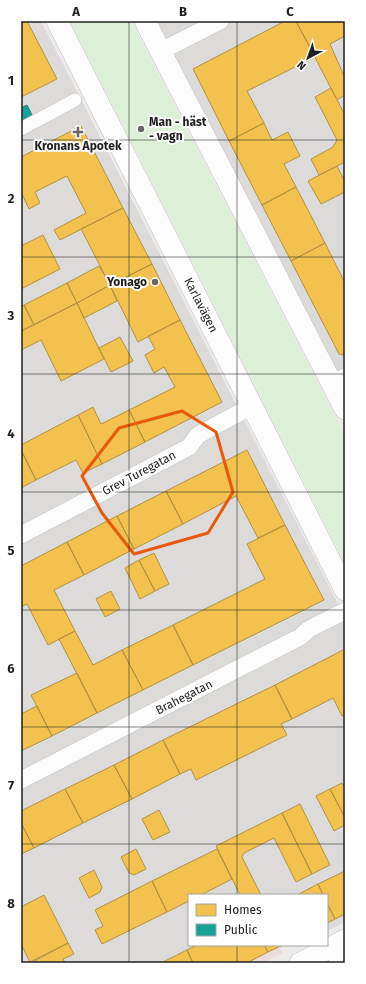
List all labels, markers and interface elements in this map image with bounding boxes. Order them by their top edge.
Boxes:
text: A [71,4,80,19]
text: B [179,4,187,19]
text: C [286,4,294,19]
north arrow [288,38,328,78]
text: N [295,58,309,72]
text: 1 [8,73,14,88]
place label: Man - häst - vagn [149,115,207,143]
marker: Man - häst - vagn [136,124,146,134]
marker: Kronans Apotek [73,127,83,137]
place label: Kronans Apotek [34,139,122,153]
text: 2 [8,191,15,206]
place label: Yonago [106,275,147,289]
street label: Karlavägen [181,275,221,335]
marker: Yonago [150,277,160,287]
text: 3 [7,308,15,323]
text: 4 [7,426,15,441]
street label: Grev Turegatan [100,448,178,498]
text: 5 [8,543,15,558]
text: 6 [7,661,15,676]
street label: Brahegatan [153,677,215,717]
text: 7 [8,778,14,793]
legend [188,894,328,946]
text: 8 [7,896,15,911]
text: Homes [224,903,262,917]
text: Public [224,923,258,937]

